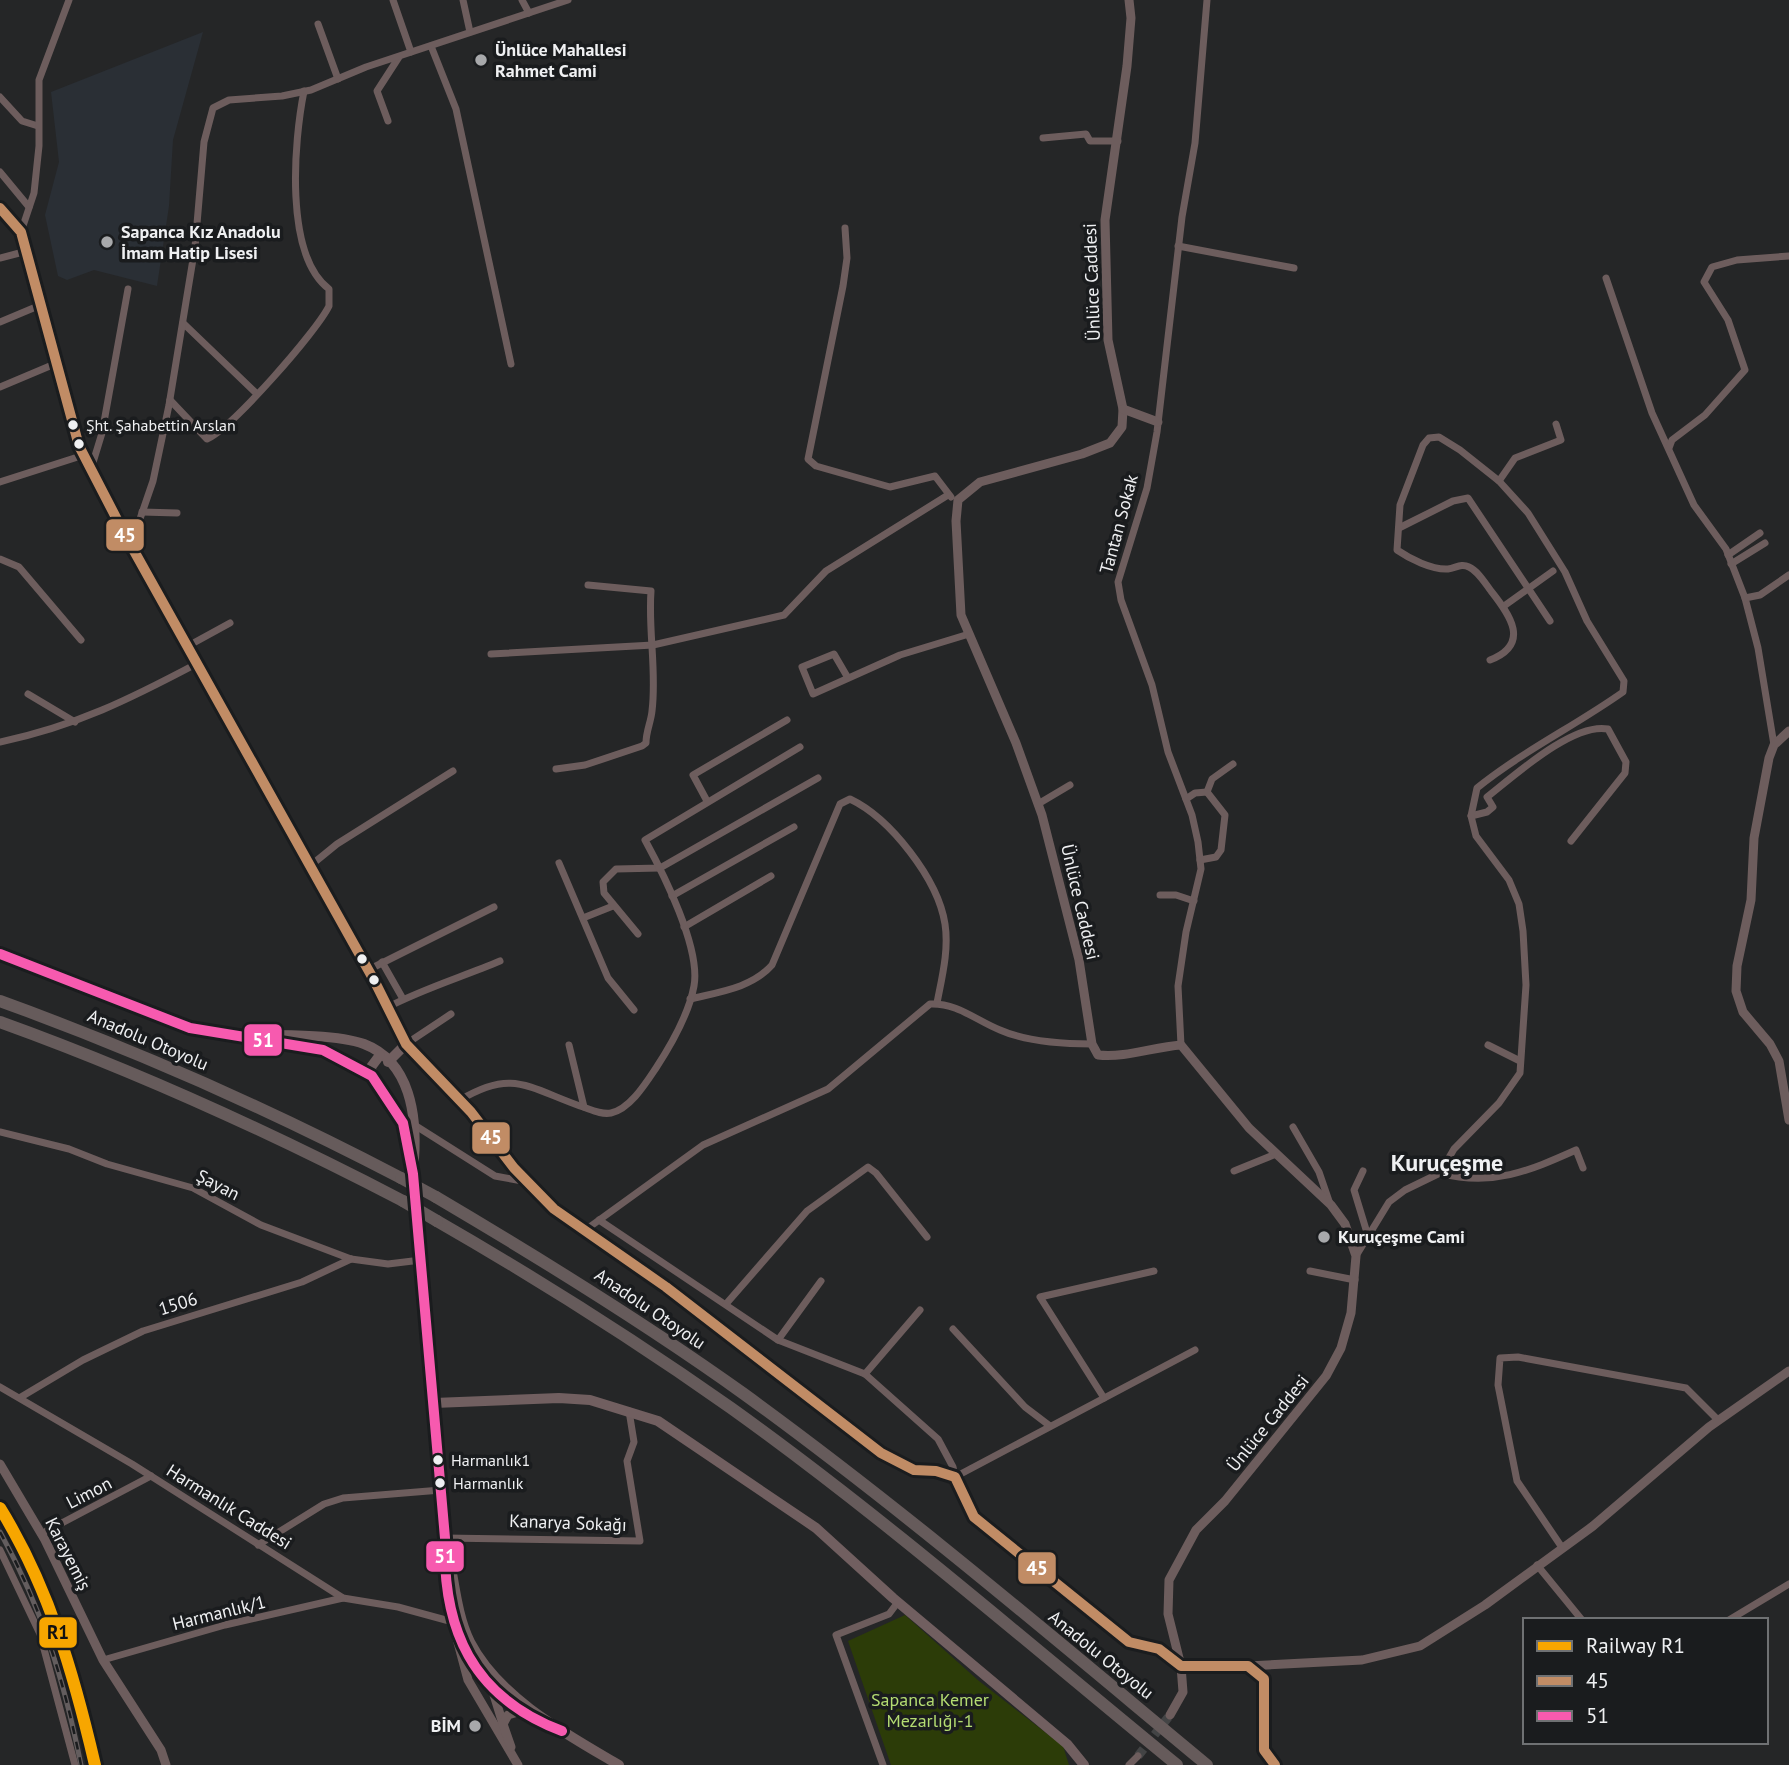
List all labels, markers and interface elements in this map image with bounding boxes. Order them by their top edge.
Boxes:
place label: Ünlüce Mahallesi Rahmet Cami [495,38,627,82]
marker: Ünlüce Mahallesi Rahmet Cami [473,52,489,68]
place label: Sapanca Kız Anadolu İmam Hatip Lisesi [121,220,281,264]
street label: Ünlüce Caddesi [1078,223,1105,341]
marker: Sapanca Kız Anadolu İmam Hatip Lisesi [99,234,115,250]
place label: Şht. Şahabettin Arslan [86,415,236,435]
marker: Şht. Şahabettin Arslan [66,418,80,432]
unlabelled marker [72,437,86,451]
street label: Tantan Sokak [1094,471,1143,576]
line badge: 45 [105,518,145,552]
text: 45 [114,523,136,547]
street label: Ünlüce Caddesi [1056,842,1105,962]
unlabelled marker [355,952,369,966]
unlabelled marker [367,973,381,987]
street label: Anadolu Otoyolu [84,1004,212,1075]
line badge: 51 [243,1023,283,1057]
text: 51 [252,1028,274,1052]
line badge: 45 [471,1121,511,1155]
text: 45 [480,1125,502,1149]
district label: Kuruçeşme [1391,1147,1503,1178]
street label: Şayan [193,1164,244,1205]
place label: Kuruçeşme Cami [1338,1225,1465,1248]
marker: Kuruçeşme Cami [1316,1229,1332,1245]
street label: Anadolu Otoyolu [590,1263,710,1354]
street label: 1506 [156,1287,200,1320]
street label: Ünlüce Caddesi [1222,1370,1314,1476]
place label: Harmanlık1 [451,1450,530,1470]
marker: Harmanlık1 [431,1453,445,1467]
street label: Harmanlık Caddesi [162,1459,296,1554]
street label: Limon [62,1471,115,1514]
place label: Harmanlık [453,1473,524,1493]
marker: Harmanlık [433,1476,447,1490]
street label: Kanarya Sokağı [509,1509,627,1536]
street label: Karayemiş [40,1513,97,1594]
line badge: 51 [425,1540,465,1573]
text: 51 [434,1544,456,1568]
line badge: 45 [1017,1551,1057,1585]
text: 45 [1026,1556,1048,1580]
street label: Harmanlık/1 [170,1590,268,1635]
street label: Anadolu Otoyolu [1044,1605,1159,1704]
line badge: R1 [38,1616,78,1649]
legend [1523,1618,1768,1744]
text: R1 [47,1620,69,1644]
text: Railway R1 [1586,1632,1685,1659]
text: 45 [1586,1667,1609,1694]
park label: Sapanca Kemer Mezarlığı-1 [871,1688,989,1732]
text: 51 [1586,1702,1609,1729]
place label: BİM [431,1714,461,1737]
marker: BİM [467,1718,483,1734]

